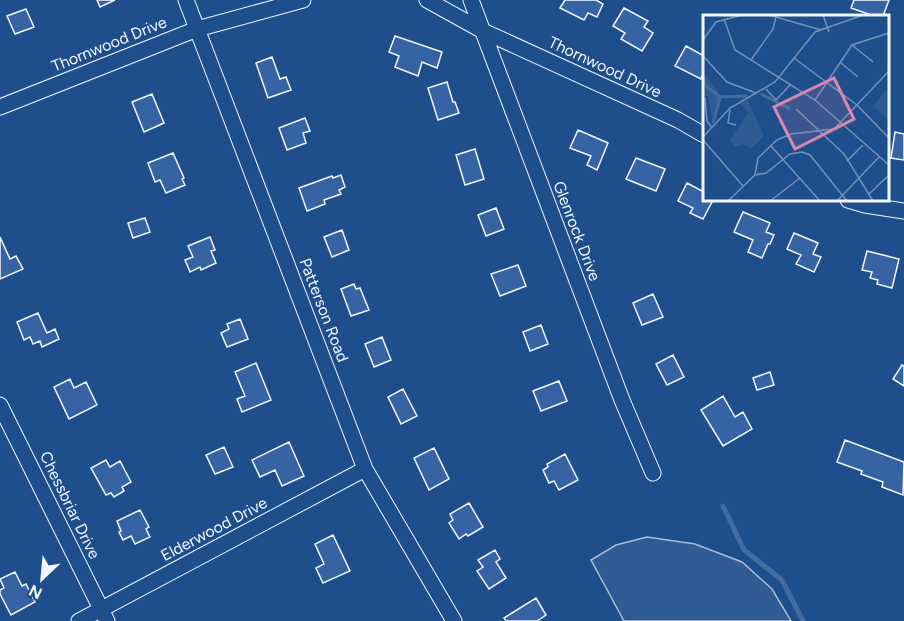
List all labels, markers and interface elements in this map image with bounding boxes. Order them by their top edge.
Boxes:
street label: Thornwood Drive [49,12,170,76]
inset map [703,15,889,201]
street label: Thornwood Drive [545,33,665,102]
street label: Glenrock Drive [549,178,605,284]
street label: Patterson Road [295,255,353,365]
street label: Chessbriar Drive [36,448,104,562]
street label: Elderwood Drive [158,493,271,565]
north arrow [12,549,72,609]
text: N [26,581,45,603]

